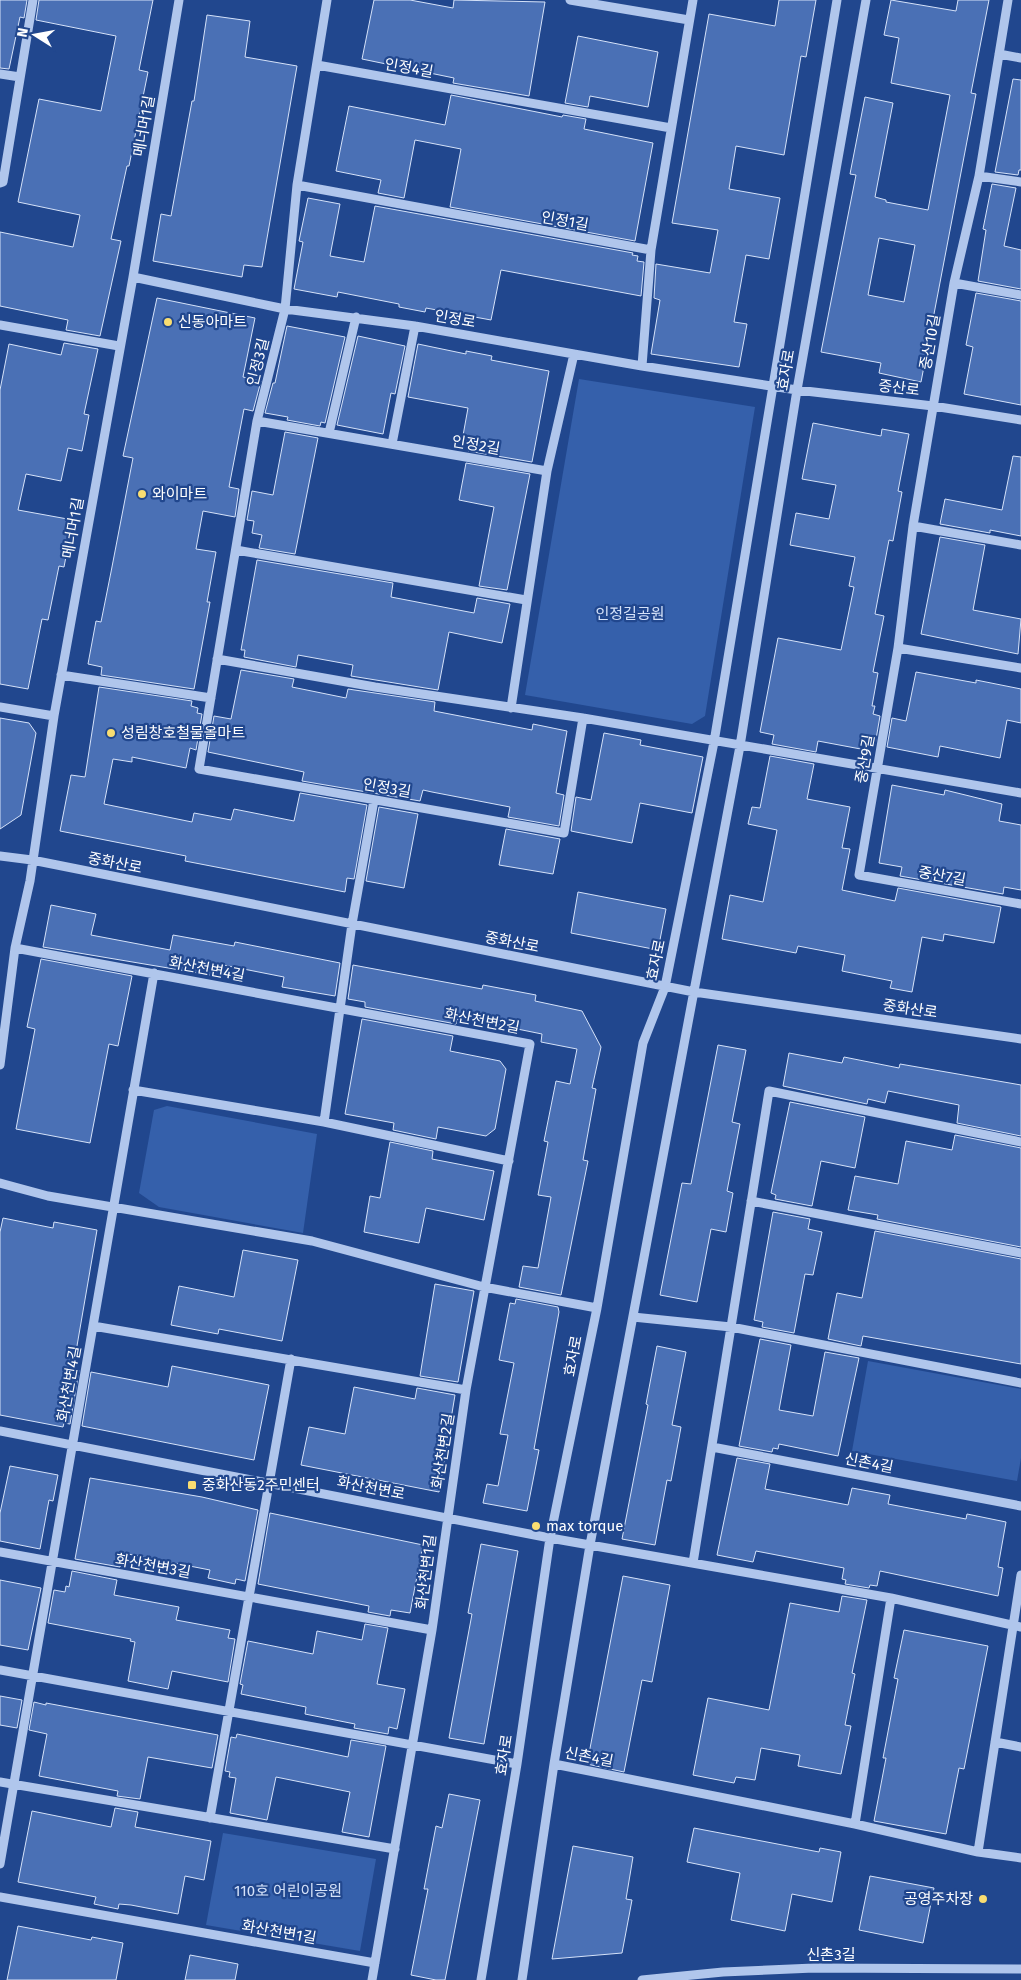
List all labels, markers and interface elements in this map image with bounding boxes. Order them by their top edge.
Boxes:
north arrow [10,10,60,60]
text: N [13,26,32,39]
street label: 인정4길 [383,55,435,81]
street label: 메너머1길 [130,94,158,158]
street label: 인정1길 [540,208,590,234]
street label: 인정로 [433,307,477,331]
place label: 신동아마트 [178,313,247,331]
street label: 중산10길 [916,313,944,371]
marker: 신동아마트 [162,316,174,328]
street label: 인정3길 [243,336,273,388]
street label: 효자로 [774,348,798,392]
street label: 중산로 [877,377,921,399]
street label: 인정2길 [450,432,502,458]
place label: 와이마트 [152,485,207,503]
marker: 와이마트 [136,488,148,500]
street label: 메너머1길 [59,496,87,560]
park label: 인정길공원 [595,605,665,623]
place label: 성림창호철물올마트 [121,724,245,742]
marker: 성림창호철물올마트 [105,727,117,739]
street label: 중산9길 [852,733,878,785]
street label: 인정3길 [361,775,413,801]
street label: 중화산로 [86,849,144,877]
street label: 중산7길 [917,863,967,889]
street label: 중화산로 [483,928,541,956]
street label: 효자로 [643,938,669,982]
street label: 화산천변4길 [167,953,247,985]
street label: 중화산로 [881,996,939,1022]
street label: 화산천변2길 [443,1005,521,1037]
street label: 효자로 [560,1334,586,1378]
street label: 화산천변4길 [53,1345,85,1423]
street label: 화산천변2길 [428,1412,458,1490]
street label: 신촌4길 [843,1449,895,1477]
street label: 화산천변로 [335,1473,407,1503]
place label: 중화산동2주민센터 [202,1476,320,1494]
marker: 중화산동2주민센터 [186,1479,198,1491]
place label: max torque [546,1517,623,1535]
marker: max torque [530,1520,542,1532]
street label: 화산천변1길 [412,1533,440,1611]
street label: 화산천변3길 [114,1550,192,1582]
street label: 효자로 [492,1733,516,1777]
street label: 신촌4길 [563,1743,615,1771]
park label: 110호 어린이공원 [234,1882,342,1900]
place label: 공영주차장 [904,1890,973,1908]
marker: 공영주차장 [977,1893,989,1905]
street label: 화산천변1길 [240,1917,318,1947]
street label: 신촌3길 [807,1946,855,1964]

